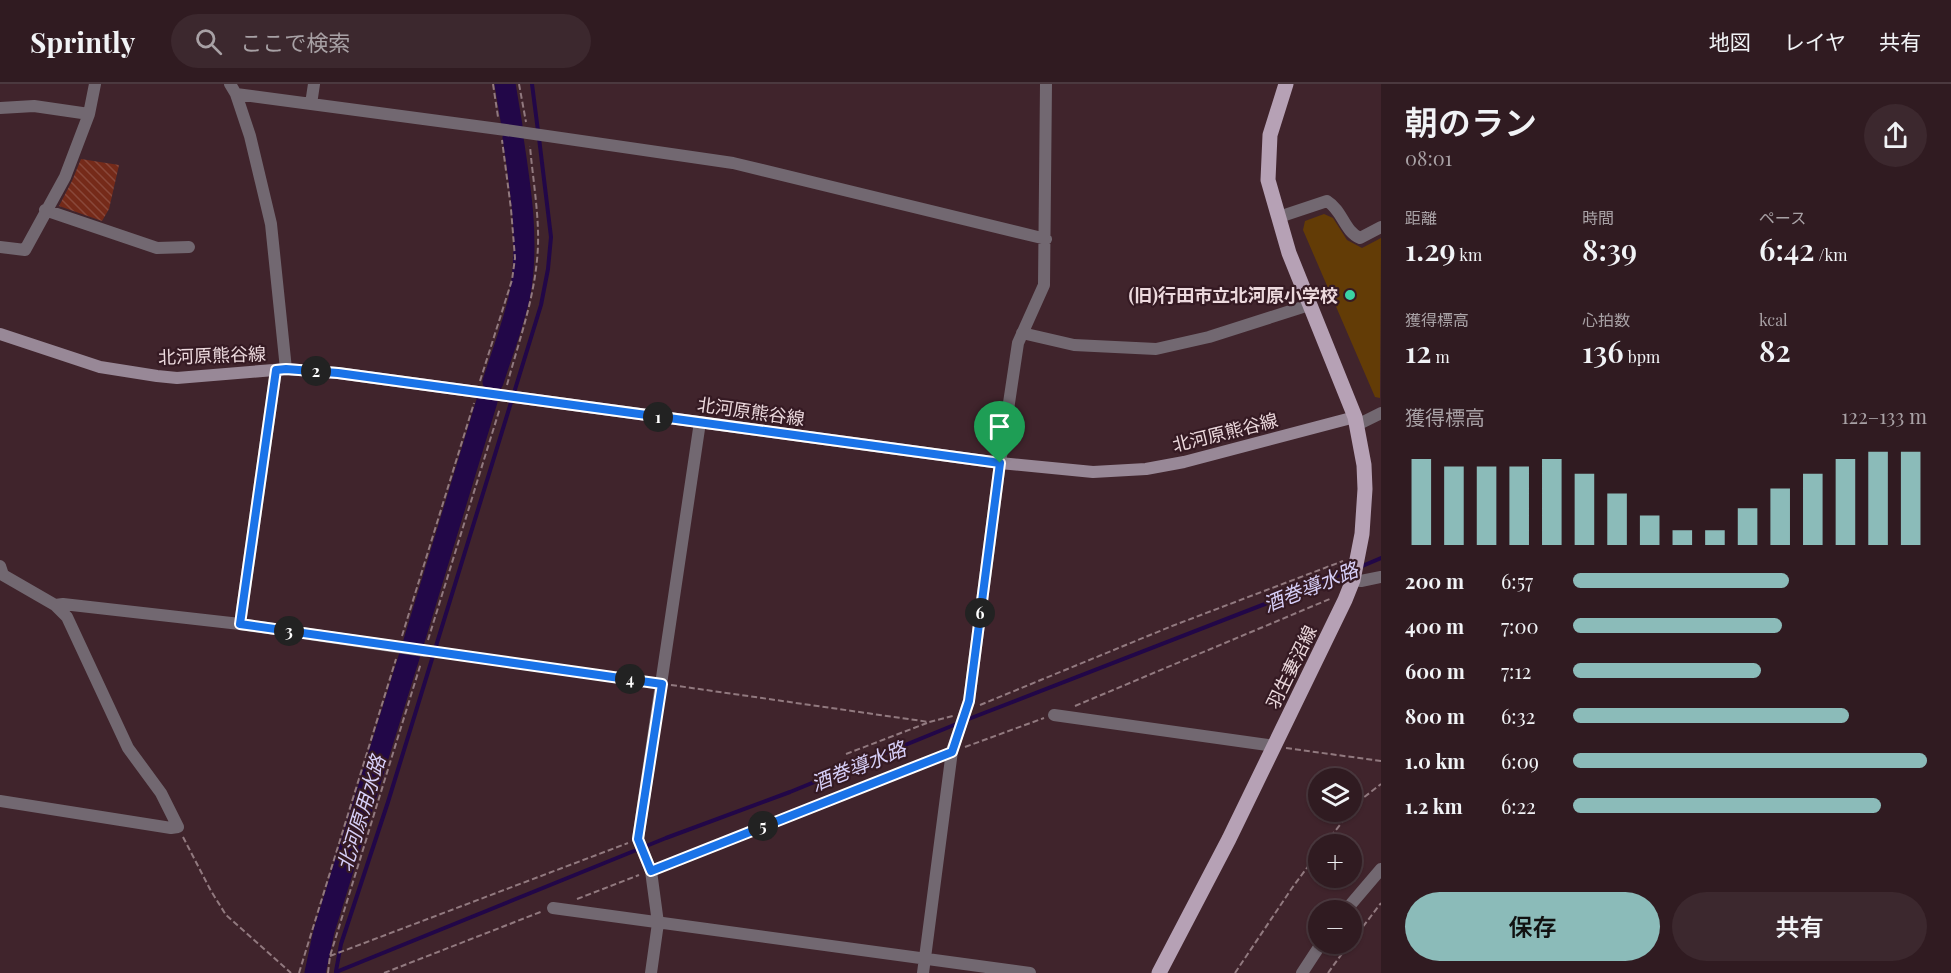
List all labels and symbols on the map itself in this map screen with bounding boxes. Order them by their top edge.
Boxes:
place label: (旧)行田市立北河原小学校 [1129,283,1338,307]
marker: (旧)行田市立北河原小学校 [1343,288,1357,302]
street label: 北河原熊谷線 [158,341,266,369]
pin: 2 [301,356,331,386]
street label: 北河原熊谷線 [696,392,806,430]
pin [974,401,1025,463]
pin: 1 [643,402,673,432]
street label: 北河原熊谷線 [1170,407,1280,457]
water label: 酒巻導水路 [1259,554,1363,617]
pin: 6 [965,598,995,628]
pin: 3 [274,616,304,646]
street label: 羽生妻沼線 [1260,621,1322,713]
pin: 4 [615,664,645,694]
water label: 酒巻導水路 [807,733,911,796]
water label: 北河原用水路 [330,750,391,874]
pin: 5 [748,811,778,841]

